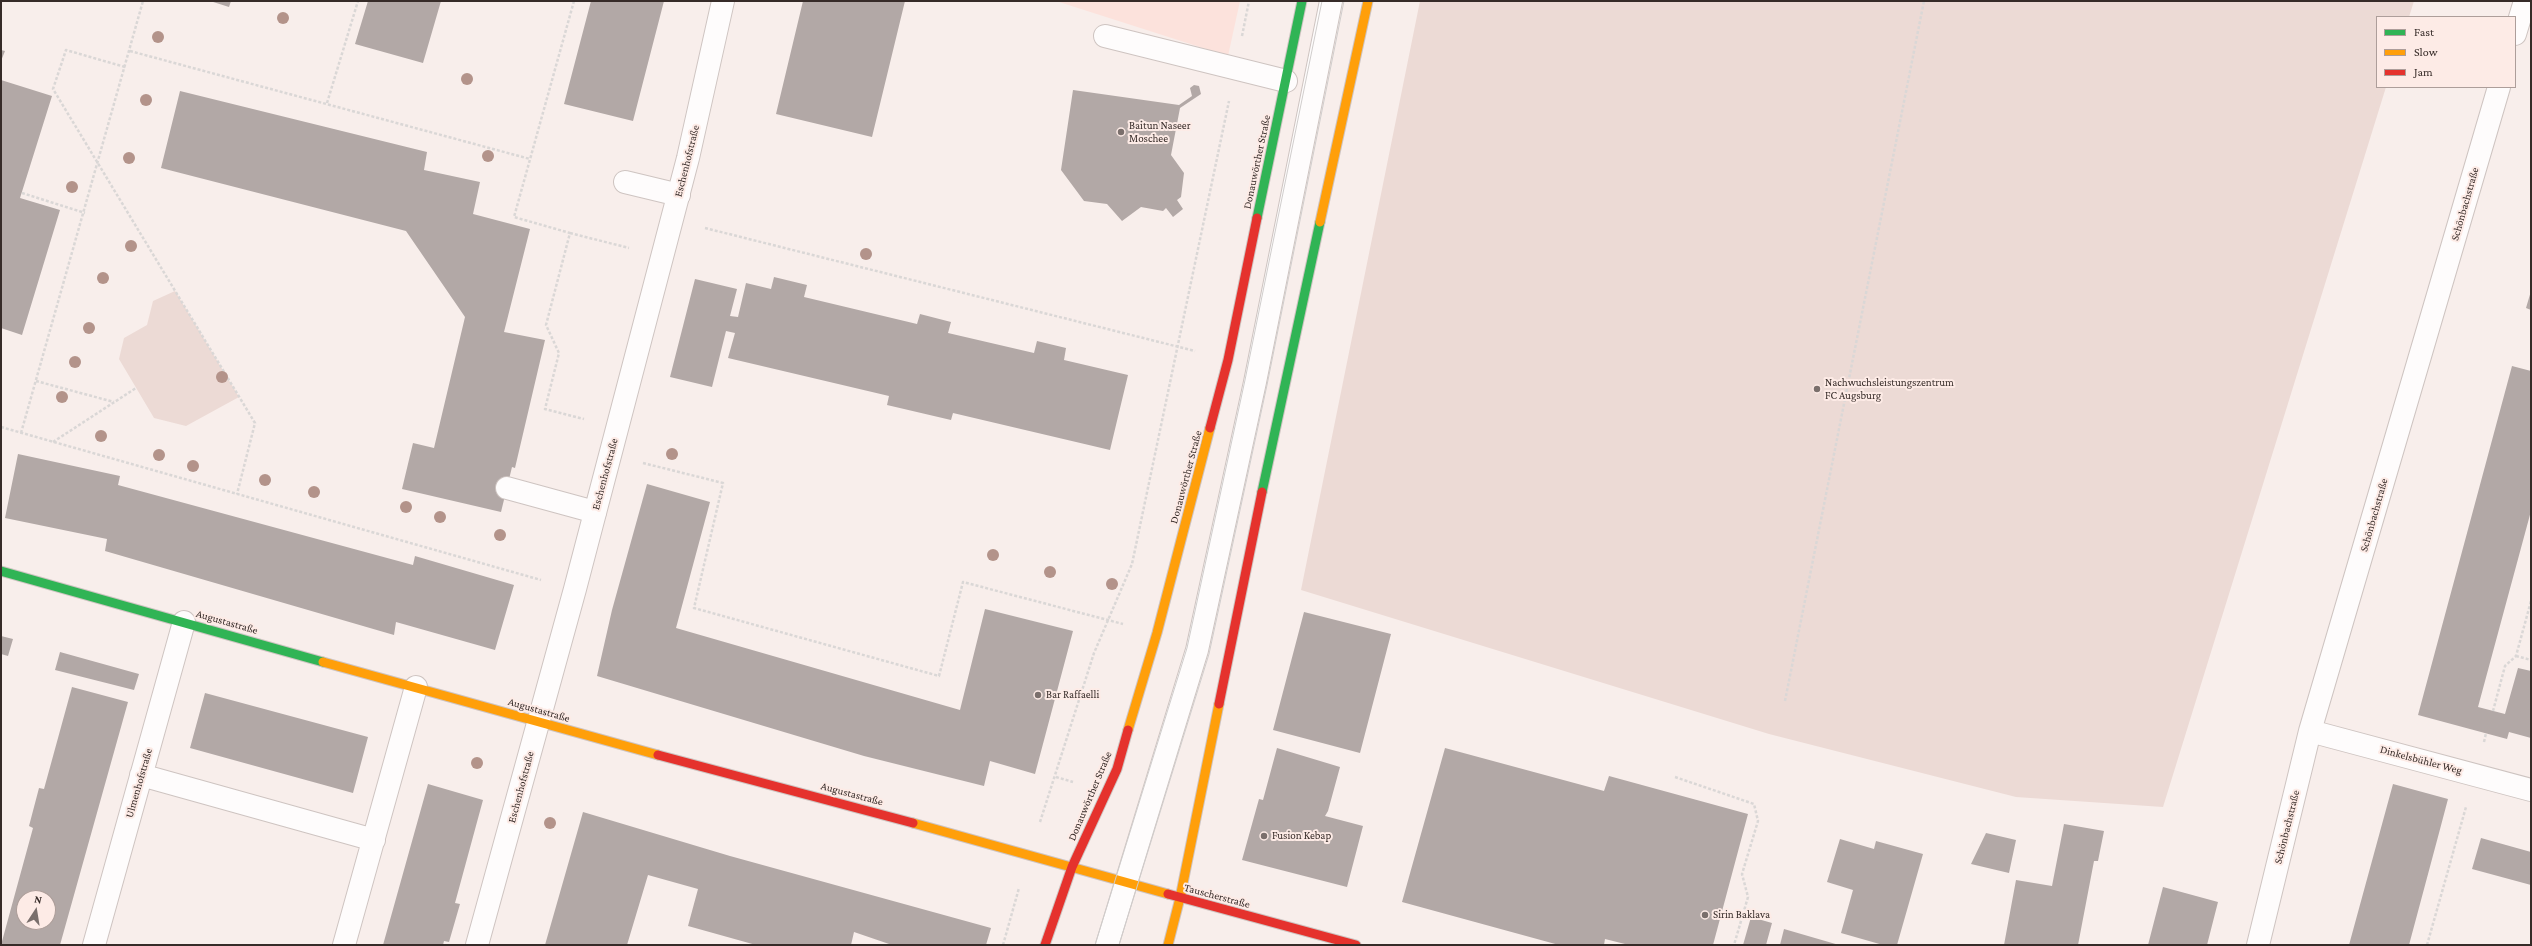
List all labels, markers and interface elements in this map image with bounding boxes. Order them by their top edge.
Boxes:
legend [2376,16,2516,88]
text: Fast [2414,25,2434,39]
text: Slow [2414,45,2438,59]
text: Jam [2414,65,2433,79]
street label: Donauwörther Straße [1241,114,1273,210]
place label: Baitun Naseer Moschee [1129,119,1191,145]
street label: Eschenhofstraße [672,124,702,198]
marker: Baitun Naseer Moschee [1116,127,1126,137]
street label: Schönbachstraße [2448,166,2482,242]
place label: Nachwuchsleistungszentrum FC Augsburg [1825,376,1954,402]
marker: Nachwuchsleistungszentrum FC Augsburg [1812,384,1822,394]
street label: Donauwörther Straße [1167,429,1205,525]
street label: Eschenhofstraße [589,437,621,511]
street label: Schönbachstraße [2357,477,2391,553]
street label: Augustastraße [195,607,259,637]
place label: Bar Raffaelli [1046,688,1099,702]
marker: Bar Raffaelli [1033,690,1043,700]
street label: Augustastraße [507,695,571,725]
street label: Dinkelsbühler Weg [2379,743,2463,777]
street label: Ulmenhofstraße [123,747,155,819]
street label: Donauwörther Straße [1065,749,1115,843]
street label: Eschenhofstraße [505,750,537,824]
street label: Augustastraße [819,779,885,809]
street label: Schönbachstraße [2271,789,2303,865]
place label: Fusion Kebap [1272,829,1331,843]
marker: Fusion Kebap [1259,831,1269,841]
street label: Tauscherstraße [1183,881,1251,911]
north arrow [16,890,56,930]
text: N [33,893,43,906]
place label: Sirin Baklava [1713,908,1770,922]
marker: Sirin Baklava [1700,910,1710,920]

